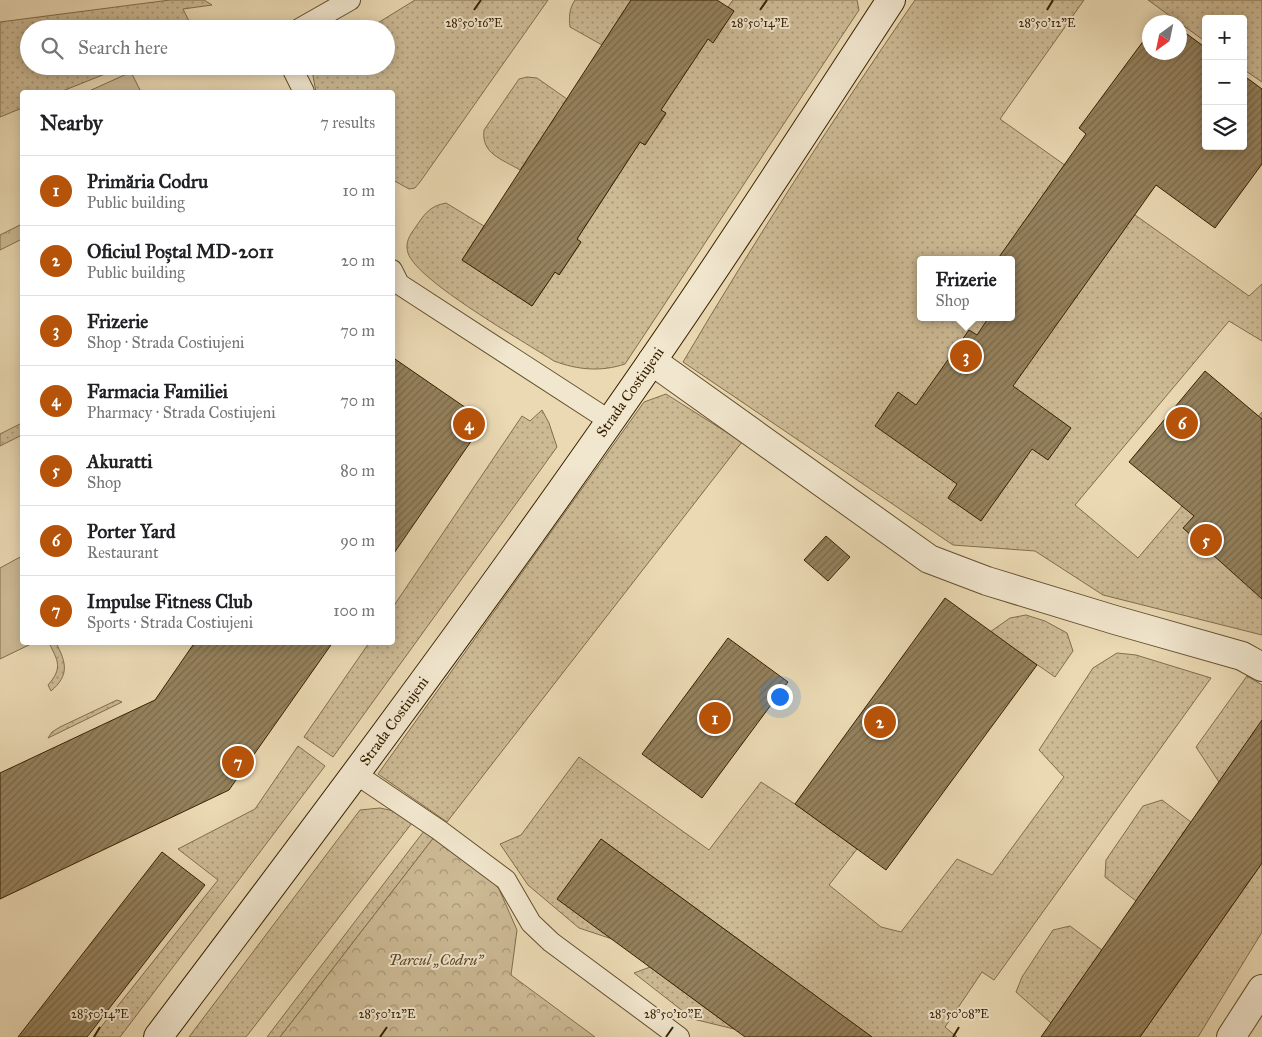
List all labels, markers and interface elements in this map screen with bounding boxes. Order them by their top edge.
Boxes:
north arrow [1142,15,1187,60]
map controls [1202,15,1247,150]
button: + [1202,15,1247,60]
text: 28°50'16"E [445,16,503,30]
text: 28°50'14"E [731,16,789,30]
text: 28°50'12"E [1018,16,1076,30]
search box [20,20,395,75]
icon: search [38,34,66,62]
text: Search here [78,36,168,59]
button: − [1202,60,1247,105]
button: layers [1202,105,1247,150]
text: Nearby [40,110,103,136]
text: 7 results [320,113,375,132]
text: Primăria Codru [87,170,208,193]
text: 1 [53,181,59,200]
text: 10 m [343,181,375,200]
text: Public building [87,193,185,212]
text: Oficiul Poștal MD-2011 [87,240,274,263]
text: 2 [52,251,60,270]
text: 20 m [341,251,375,270]
popup [917,256,1015,321]
text: Public building [87,263,185,282]
text: Frizerie [935,268,997,291]
text: Shop [935,291,970,310]
text: Frizerie [87,310,148,333]
text: 3 [53,321,59,340]
text: 70 m [340,321,375,340]
text: Shop · Strada Costiujeni [87,333,245,352]
pin: 3 [950,337,982,375]
street label: Strada Costiujeni [592,343,668,441]
text: Farmacia Familiei [87,380,228,403]
text: 4 [52,391,60,410]
text: 70 m [340,391,375,410]
text: Pharmacy · Strada Costiujeni [87,403,276,422]
pin: 6 [1166,404,1198,442]
pin: 4 [453,405,485,443]
text: Akuratti [87,450,153,473]
text: 5 [52,461,60,480]
text: 80 m [340,461,375,480]
text: Shop [87,473,121,492]
text: Porter Yard [87,520,176,543]
pin: 5 [1190,521,1222,559]
text: 6 [52,531,60,550]
text: 90 m [340,531,375,550]
text: Restaurant [87,543,159,562]
text: Impulse Fitness Club [87,590,253,613]
text: 7 [52,601,60,620]
text: 100 m [333,601,375,620]
text: Sports · Strada Costiujeni [87,613,253,632]
street label: Strada Costiujeni [356,673,432,769]
your location [767,684,793,710]
pin: 1 [699,699,731,737]
pin: 2 [864,703,896,741]
pin: 7 [222,743,254,781]
park label: Parcul „Codru” [389,951,485,969]
text: 28°50'14"E [71,1007,129,1021]
text: 28°50'12"E [358,1007,416,1021]
text: 28°50'10"E [644,1007,702,1021]
text: 28°50'08"E [929,1007,989,1021]

